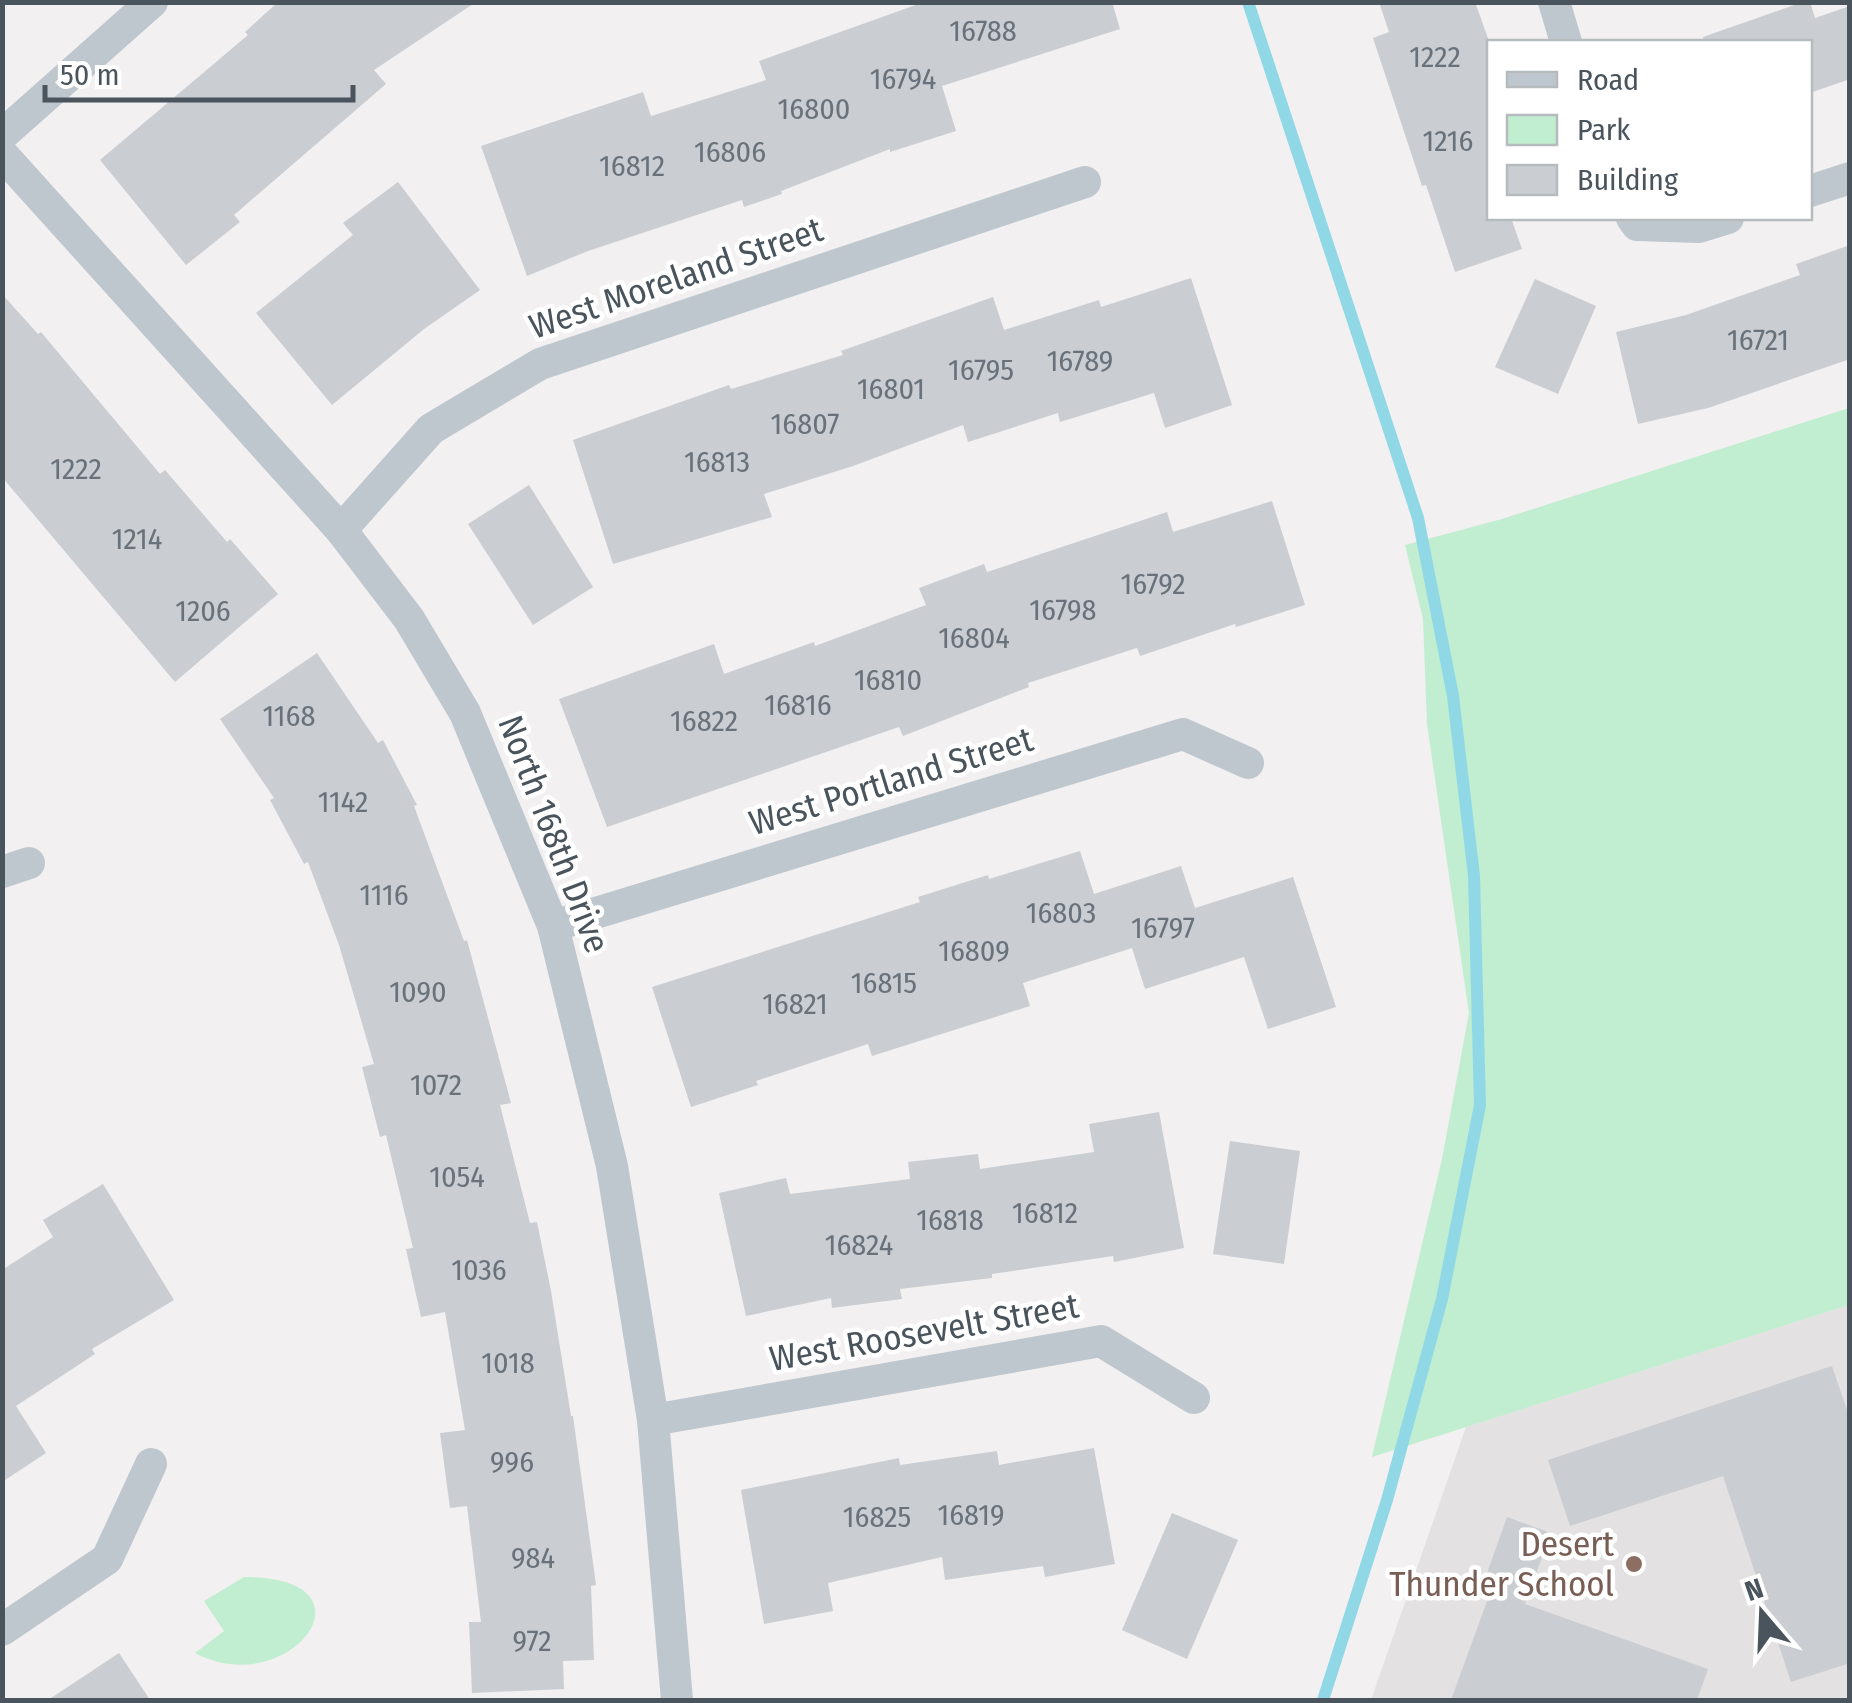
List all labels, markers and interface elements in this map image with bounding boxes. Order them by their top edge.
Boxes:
house number: 16788 [949,13,1017,49]
house number: 1222 [1409,39,1461,75]
scale bar [45,40,352,102]
legend [1487,40,1812,220]
text: 50 m [60,57,120,93]
house number: 16794 [870,61,936,97]
text: Road [1577,62,1639,98]
house number: 16800 [778,91,850,127]
text: Park [1577,112,1630,148]
house number: 1216 [1423,123,1473,159]
house number: 16806 [694,134,766,170]
house number: 16812 [599,148,665,184]
text: Building [1577,162,1679,198]
street label: West Moreland Street [524,208,829,348]
house number: 16721 [1727,322,1789,358]
house number: 16789 [1047,343,1113,379]
house number: 16795 [948,352,1014,388]
house number: 16801 [857,371,925,407]
house number: 16807 [771,406,839,442]
house number: 16813 [684,444,750,480]
house number: 1222 [50,451,102,487]
house number: 1214 [112,521,162,557]
house number: 16792 [1121,566,1185,602]
house number: 16798 [1029,592,1097,628]
house number: 1206 [175,593,231,629]
house number: 16804 [938,620,1010,656]
house number: 16810 [854,662,922,698]
house number: 16816 [764,687,832,723]
house number: 1168 [263,698,315,734]
house number: 16822 [670,703,738,739]
street label: North 168th Drive [489,709,619,959]
street label: West Portland Street [744,718,1038,844]
house number: 1142 [318,784,368,820]
house number: 1116 [359,877,409,913]
house number: 16803 [1026,895,1096,931]
house number: 16797 [1131,910,1195,946]
house number: 16809 [938,933,1010,969]
house number: 16815 [851,965,917,1001]
house number: 1090 [389,974,447,1010]
house number: 16821 [762,986,828,1022]
house number: 1072 [410,1067,462,1103]
house number: 1054 [429,1159,485,1195]
house number: 16812 [1012,1195,1078,1231]
house number: 16818 [916,1202,984,1238]
house number: 16824 [825,1227,893,1263]
house number: 1036 [451,1252,507,1288]
street label: West Roosevelt Street [766,1284,1082,1380]
house number: 1018 [481,1345,535,1381]
house number: 996 [490,1444,534,1480]
house number: 16819 [937,1497,1005,1533]
house number: 16825 [843,1499,911,1535]
place label: Desert Thunder School [1389,1523,1615,1605]
house number: 984 [511,1540,555,1576]
marker: Desert Thunder School [1623,1553,1645,1575]
north arrow [1712,1563,1812,1663]
text: N [1741,1572,1767,1608]
house number: 972 [512,1623,552,1659]

